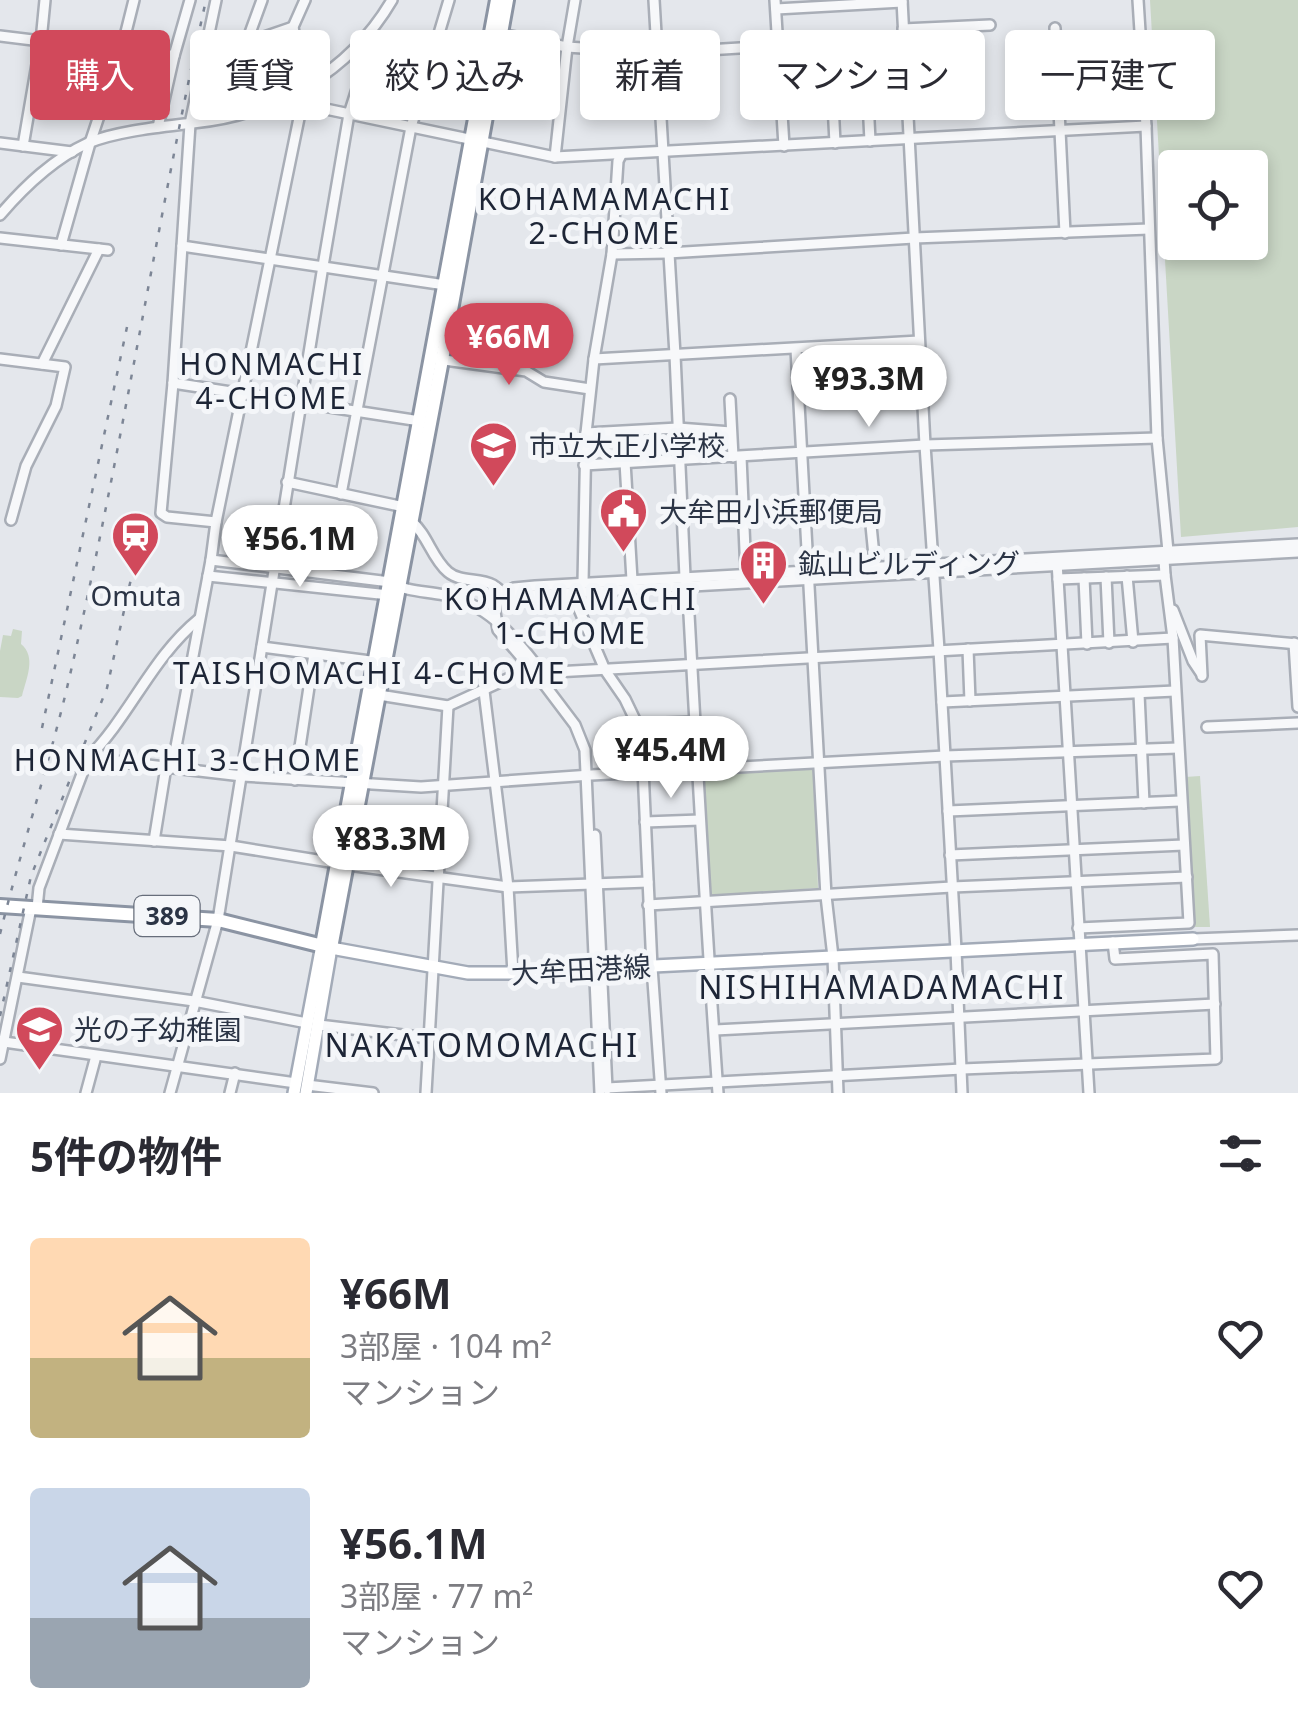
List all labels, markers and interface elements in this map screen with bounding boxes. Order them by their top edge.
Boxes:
chip: 購入 [30,30,170,120]
chip: 賃貸 [190,30,330,120]
chip: 絞り込み [350,30,560,120]
chip: 新着 [580,30,720,120]
chip: マンション [740,30,985,120]
chip: 一戸建て [1005,30,1215,120]
map controls [1158,150,1268,260]
button: locate [1158,150,1268,260]
district label: KOHAMAMACHI 2-CHOME [478,178,732,253]
pin: ¥66M [450,303,568,388]
text: ¥66M [466,314,552,357]
district label: HONMACHI 4-CHOME [179,343,365,418]
pin: ¥93.3M [788,345,950,430]
text: ¥93.3M [813,356,925,399]
school or university icon: 市立大正小学校 [468,420,520,488]
place label: 市立大正小学校 [529,426,725,464]
public building icon: 大牟田小浜郵便局 [598,486,650,554]
place label: 大牟田小浜郵便局 [659,492,883,530]
pin: ¥56.1M [219,505,381,590]
station icon: Omuta [110,510,162,578]
text: ¥56.1M [244,516,356,559]
building icon: 鉱山ビルディング [737,538,789,606]
place label: 鉱山ビルディング [798,544,1020,582]
place label: Omuta [90,576,182,614]
district label: KOHAMAMACHI 1-CHOME [444,578,698,653]
district label: TAISHOMACHI 4-CHOME [173,652,567,693]
pin: ¥45.4M [590,716,752,801]
text: ¥45.4M [615,727,727,770]
district label: HONMACHI 3-CHOME [14,739,362,780]
pin: ¥83.3M [310,805,472,890]
text: ¥83.3M [335,816,447,859]
road number: 389 [134,896,200,936]
street label: 大牟田港線 [510,946,652,992]
district label: NISHIHAMADAMACHI [698,965,1066,1008]
school or university icon: 光の子幼稚園 [13,1004,65,1072]
place label: 光の子幼稚園 [74,1010,242,1048]
district label: NAKATOMOMACHI [324,1023,640,1066]
icon: filters [1213,1126,1268,1181]
text: 5件の物件 [30,1127,222,1184]
text: ¥66M [340,1264,452,1321]
icon: home [110,1278,230,1398]
icon: heart [1213,1311,1268,1366]
text: 3部屋 · 104 m² [340,1324,552,1367]
text: マンション [340,1370,500,1413]
text: ¥56.1M [340,1514,488,1571]
icon: home [110,1528,230,1648]
icon: heart [1213,1561,1268,1616]
text: 3部屋 · 77 m² [340,1574,534,1617]
text: マンション [340,1620,500,1663]

